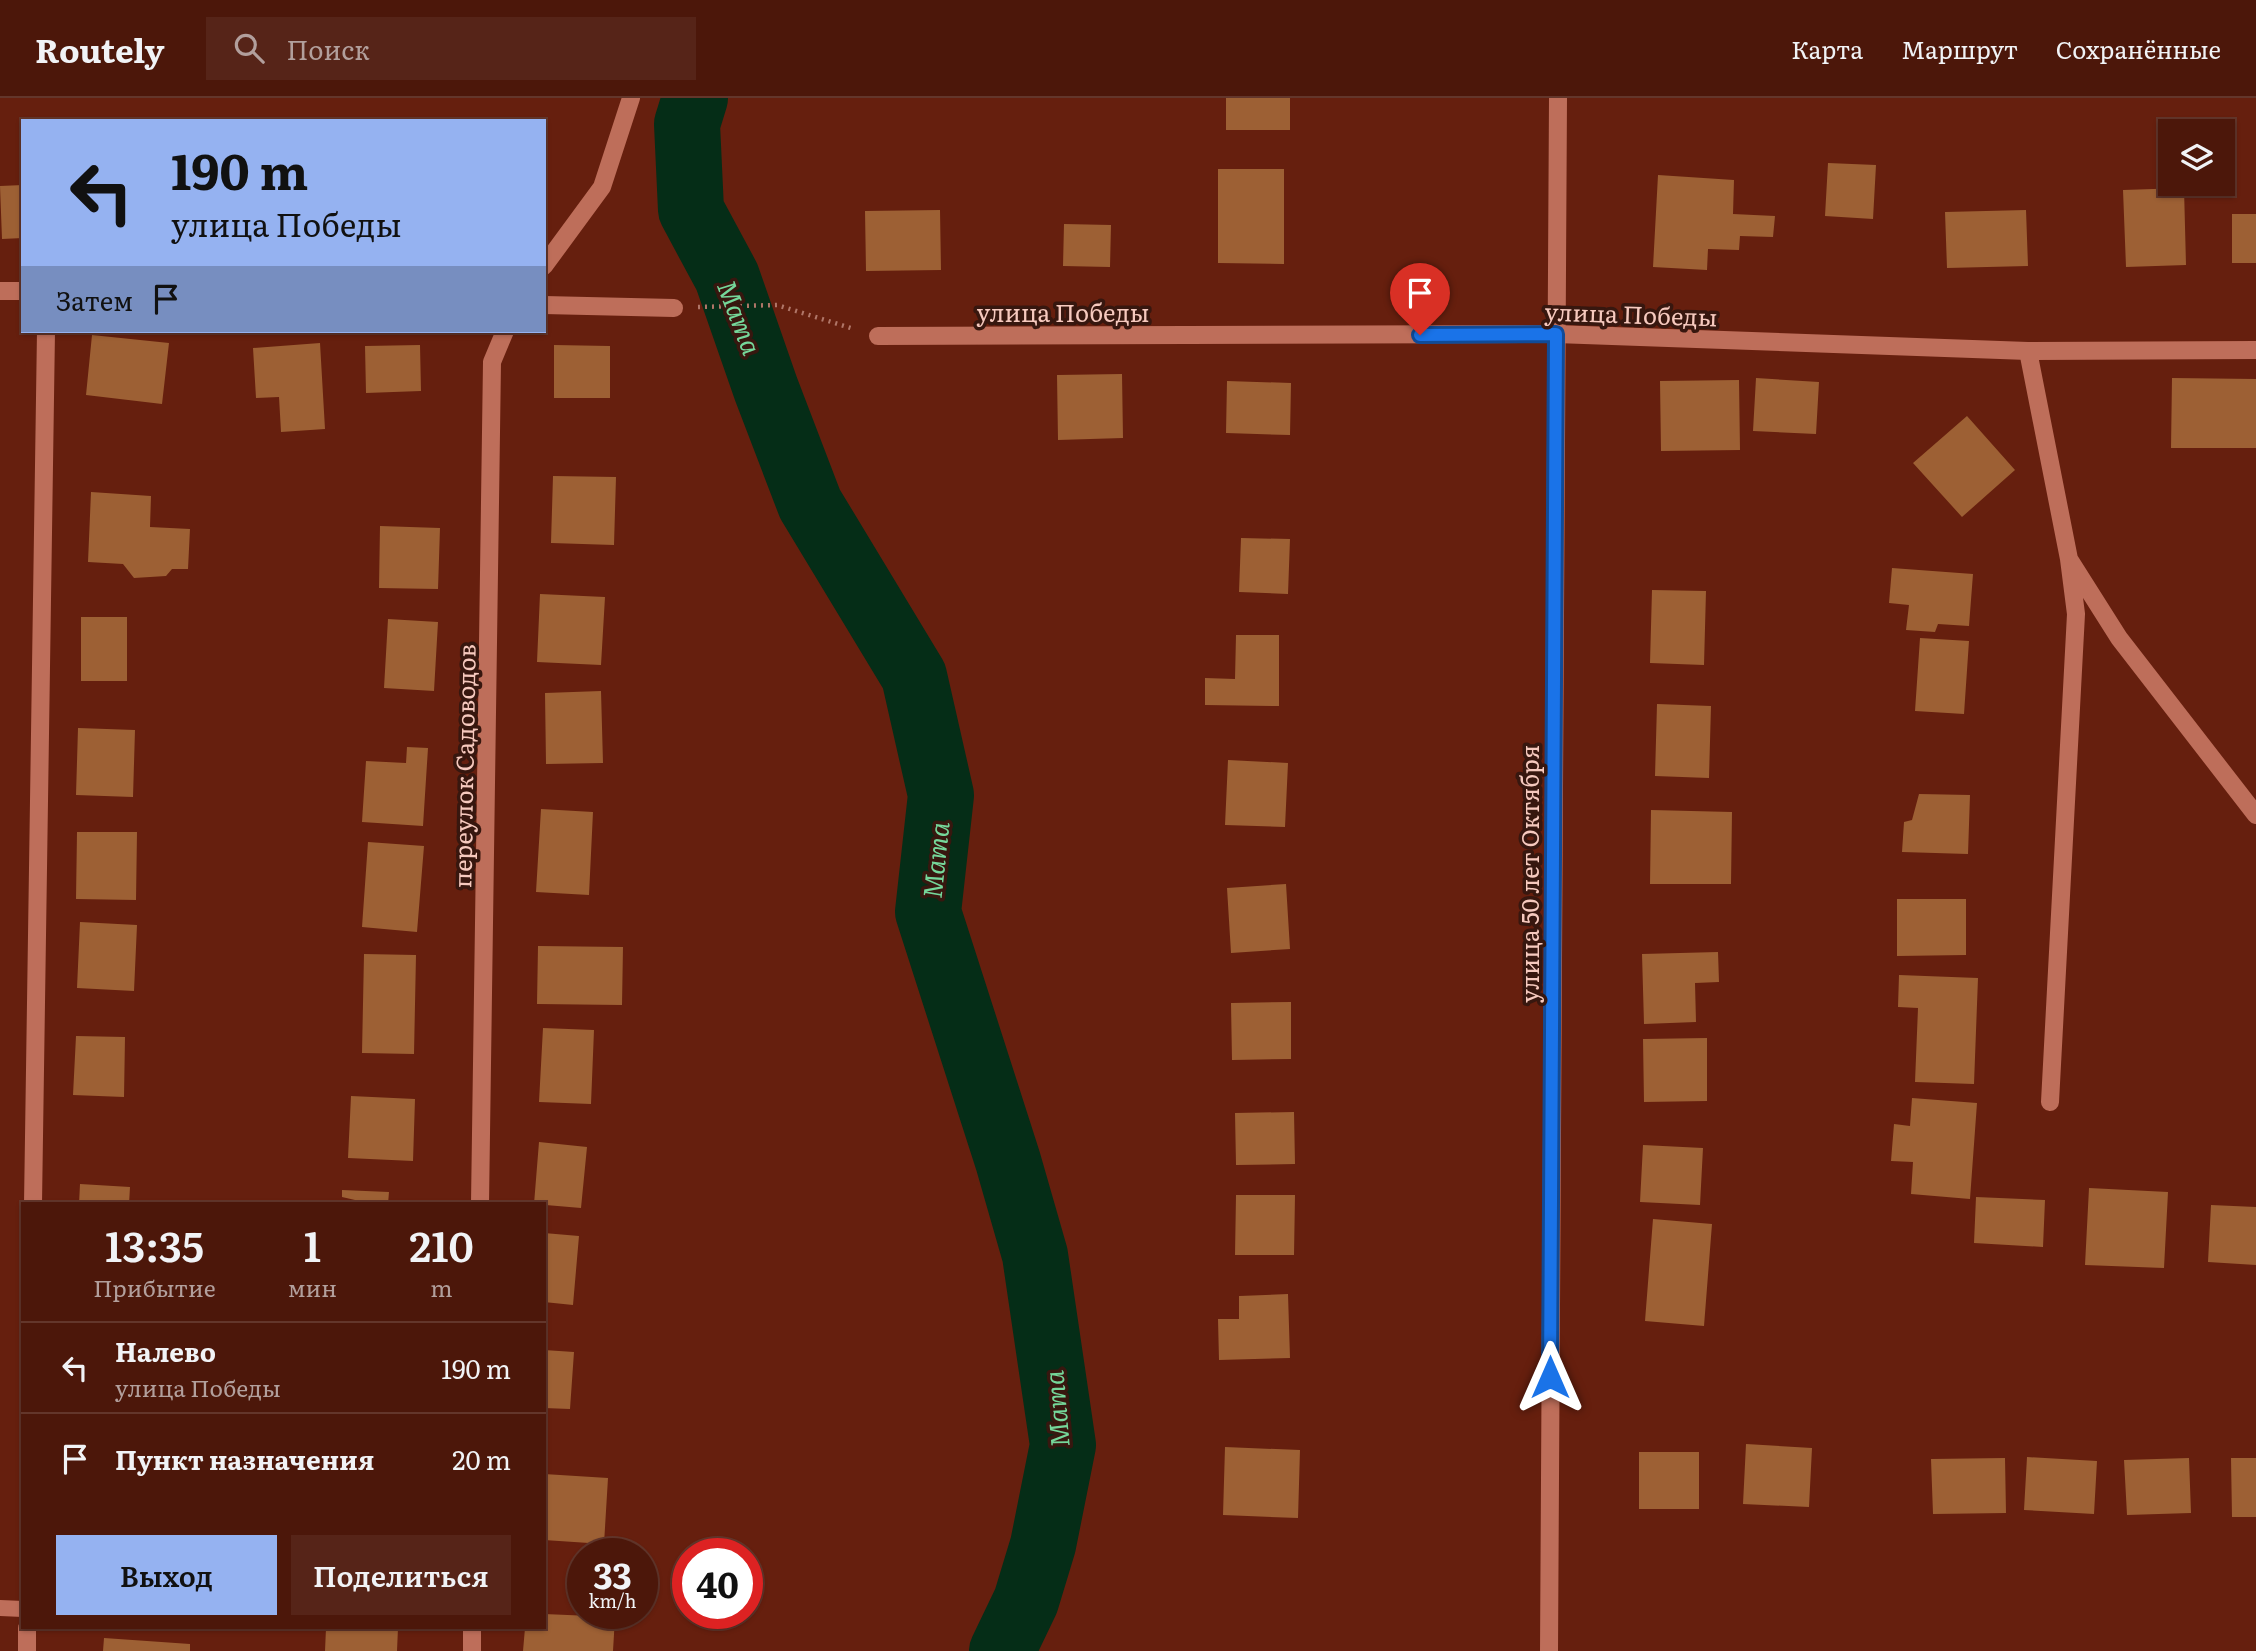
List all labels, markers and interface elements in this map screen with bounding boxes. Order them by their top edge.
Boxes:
search box [206,17,696,80]
text: Routely [35,24,164,73]
icon: search [230,29,268,67]
text: Поиск [286,29,370,68]
text: Карта [1791,31,1863,66]
text: Маршрут [1901,31,2018,66]
text: Сохранённые [2056,31,2221,66]
map controls [2158,119,2235,196]
button: layers [2158,119,2235,196]
text: 190 m [171,132,308,205]
icon: left [56,147,147,238]
text: улица Победы [171,199,402,247]
pin [1390,263,1450,335]
water label: Мата [709,274,773,360]
icon: arrive [1401,274,1439,312]
text: Затем [56,280,133,319]
icon: arrive [147,280,185,318]
street label: улица Победы [1544,292,1718,334]
street label: улица Победы [977,294,1150,329]
street label: переулок Садоводов [443,644,483,888]
street label: улица 50 лет Октября [1511,745,1546,1003]
water label: Мата [911,820,957,900]
text: 13:35 [105,1213,204,1275]
text: 1 [304,1213,321,1275]
text: 210 [409,1213,474,1275]
text: Прибытие [93,1270,216,1304]
text: мин [288,1270,337,1304]
text: m [430,1270,453,1304]
text: Налево [115,1331,216,1370]
position arrow [1513,1340,1587,1414]
text: 190 m [441,1348,511,1387]
icon: left [56,1349,94,1387]
water label: Мата [1032,1369,1078,1449]
text: улица Победы [115,1370,281,1404]
text: Пункт назначения [115,1439,374,1478]
text: 20 m [452,1439,511,1478]
icon: arrive [56,1440,94,1478]
button: Выход [56,1535,277,1615]
button: Поделиться [291,1535,511,1615]
speed limit sign: 40 [672,1538,763,1629]
text: 33 [593,1548,632,1600]
text: km/h [589,1587,636,1614]

